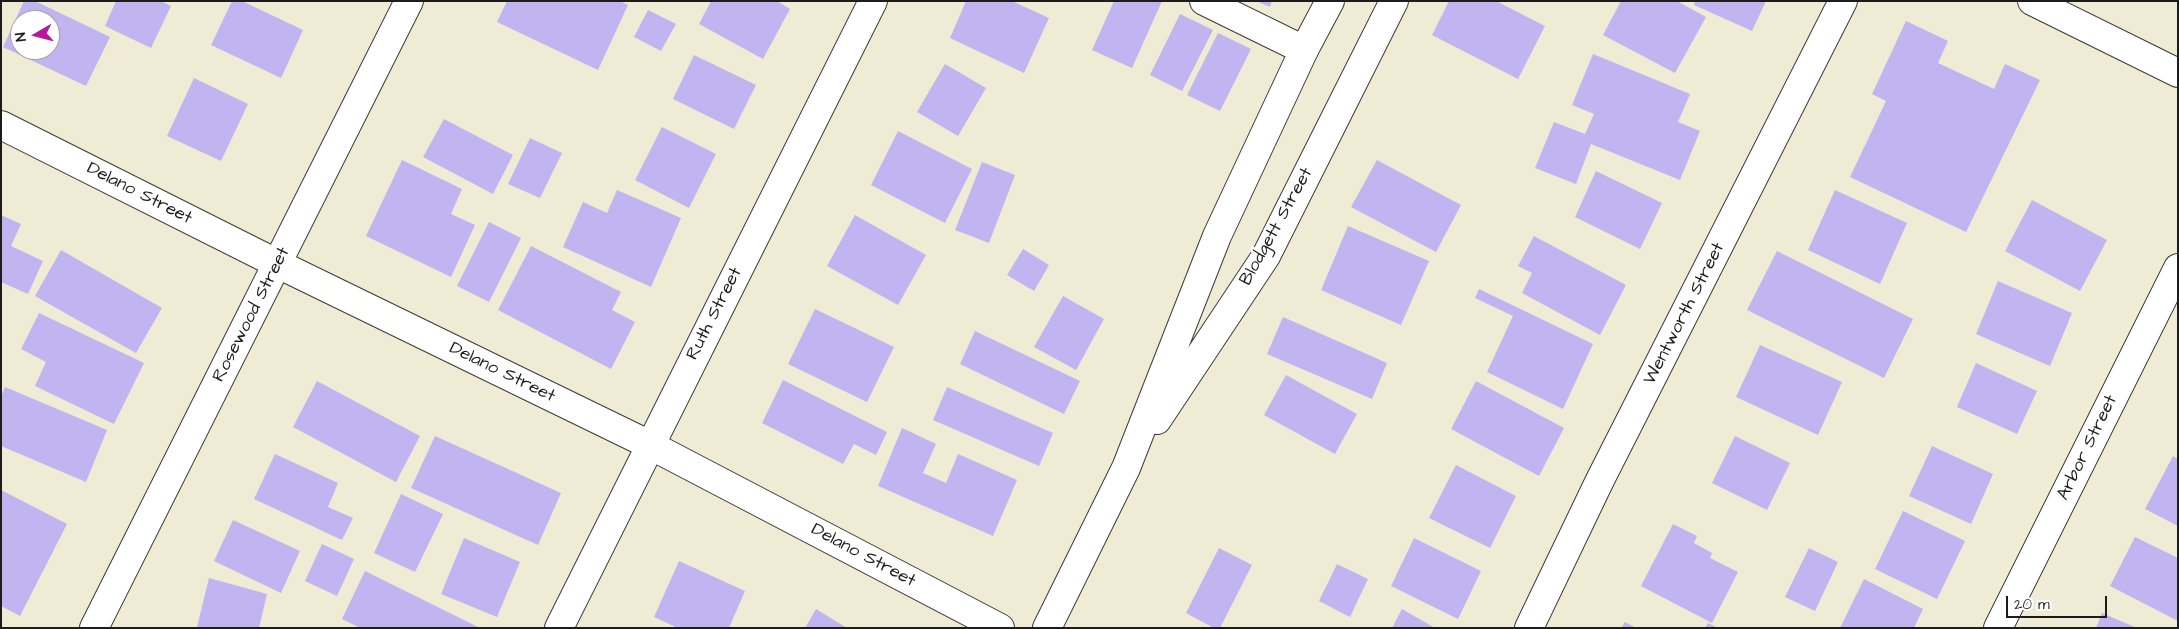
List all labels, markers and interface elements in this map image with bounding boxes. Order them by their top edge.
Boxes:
north arrow [10,10,60,60]
text: N [11,31,32,43]
street label: Delano Street [83,158,195,230]
street label: Blodgett Street [1236,164,1318,290]
street label: Wentworth Street [1640,239,1730,389]
street label: Rosewood Street [209,244,295,386]
street label: Ruth Street [682,264,748,364]
street label: Delano Street [445,338,559,408]
street label: Arbor Street [2053,392,2123,504]
street label: Delano Street [807,519,919,593]
scale bar [2009,586,2110,618]
text: 20 m [2014,594,2050,615]

